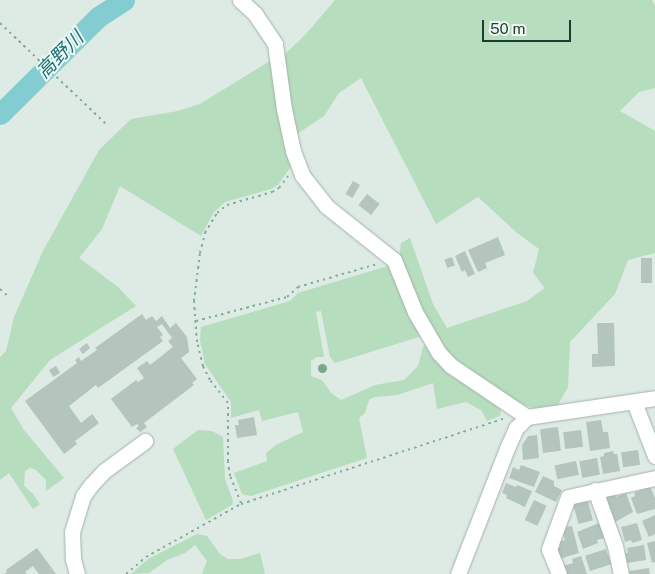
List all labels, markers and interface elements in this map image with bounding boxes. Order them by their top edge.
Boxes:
scale bar [485,10,574,42]
text: 50 m [490,20,525,37]
water label: 高野川 [32,27,88,83]

